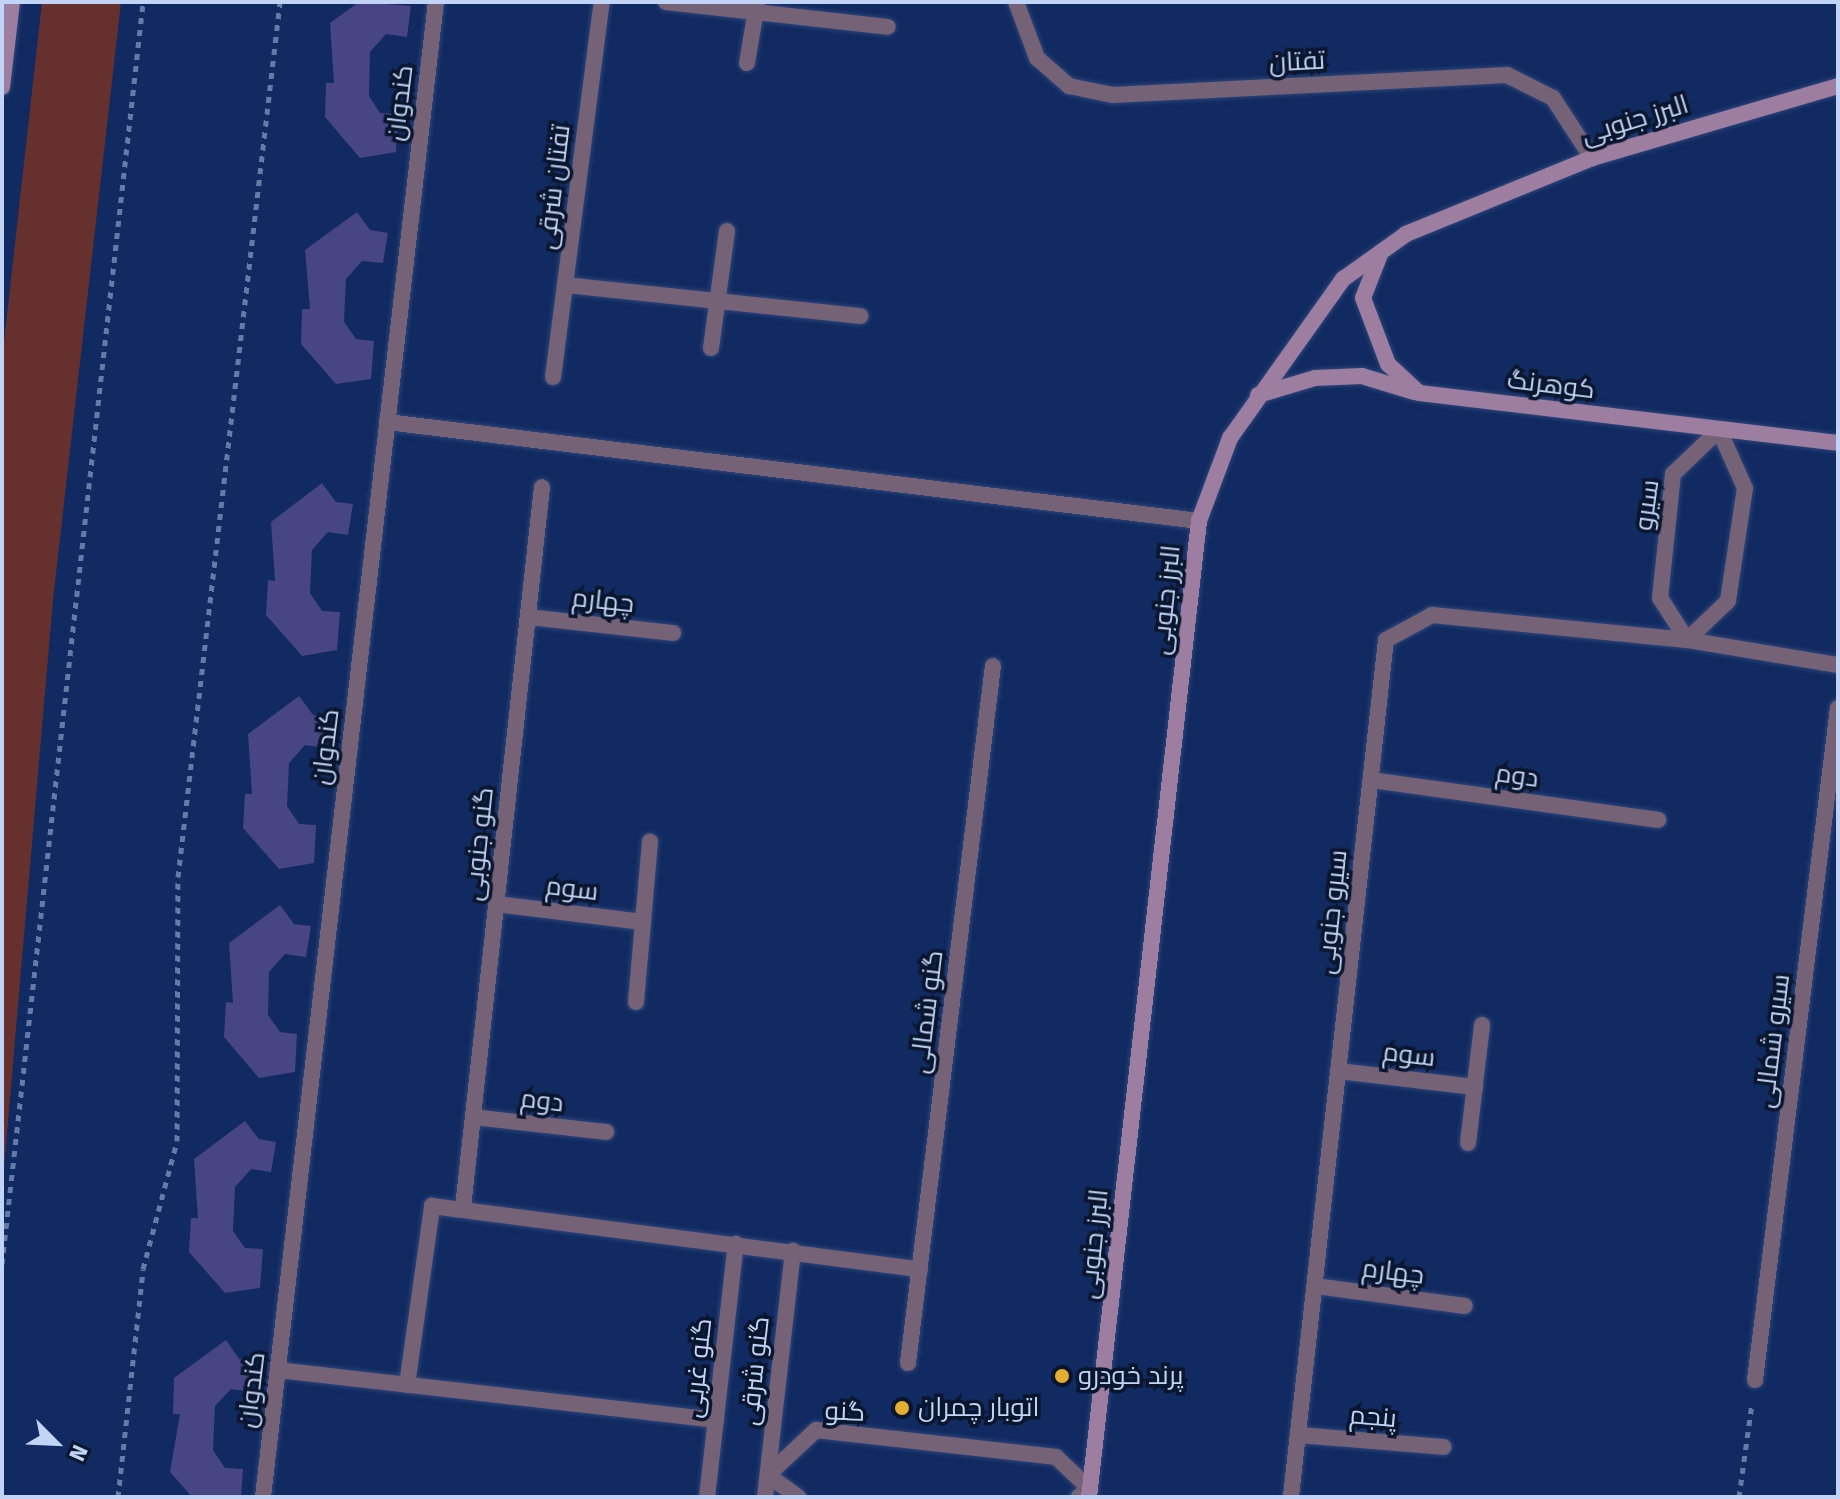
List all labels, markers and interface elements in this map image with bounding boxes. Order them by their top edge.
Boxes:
street label: تفتان [1268,45,1326,79]
street label: کندوان [380,63,420,143]
street label: البرز جنوبی [1578,89,1692,151]
street label: تفتان شرقی [531,123,577,251]
street label: کوهرنگ [1505,364,1597,406]
street label: سیرو [1628,478,1666,532]
street label: البرز جنوبی [1145,543,1187,657]
street label: چهارم [570,582,636,620]
street label: کندوان [306,707,346,787]
street label: دوم [1494,758,1540,794]
street label: گنو جنوبی [458,786,500,902]
street label: سیرو جنوبی [1310,848,1354,976]
street label: سوم [544,870,600,908]
street label: گنو شمالی [904,949,950,1075]
street label: سیرو شمالی [1749,972,1797,1110]
street label: سوم [1381,1036,1437,1074]
street label: دوم [519,1083,565,1119]
street label: البرز جنوبی [1073,1187,1115,1301]
street label: چهارم [1360,1253,1426,1291]
street label: گنو شرقی [734,1315,776,1427]
street label: گنو غربی [677,1317,719,1419]
street label: کندوان [232,1350,272,1430]
place label: پرند خودرو [1078,1360,1184,1392]
marker: پرند خودرو [1053,1367,1071,1385]
place label: اتوبار چمران [918,1392,1039,1424]
street label: گنو [824,1396,866,1428]
marker: اتوبار چمران [893,1399,911,1417]
street label: پنجم [1348,1399,1398,1435]
north arrow [16,1403,96,1483]
text: N [63,1441,94,1465]

